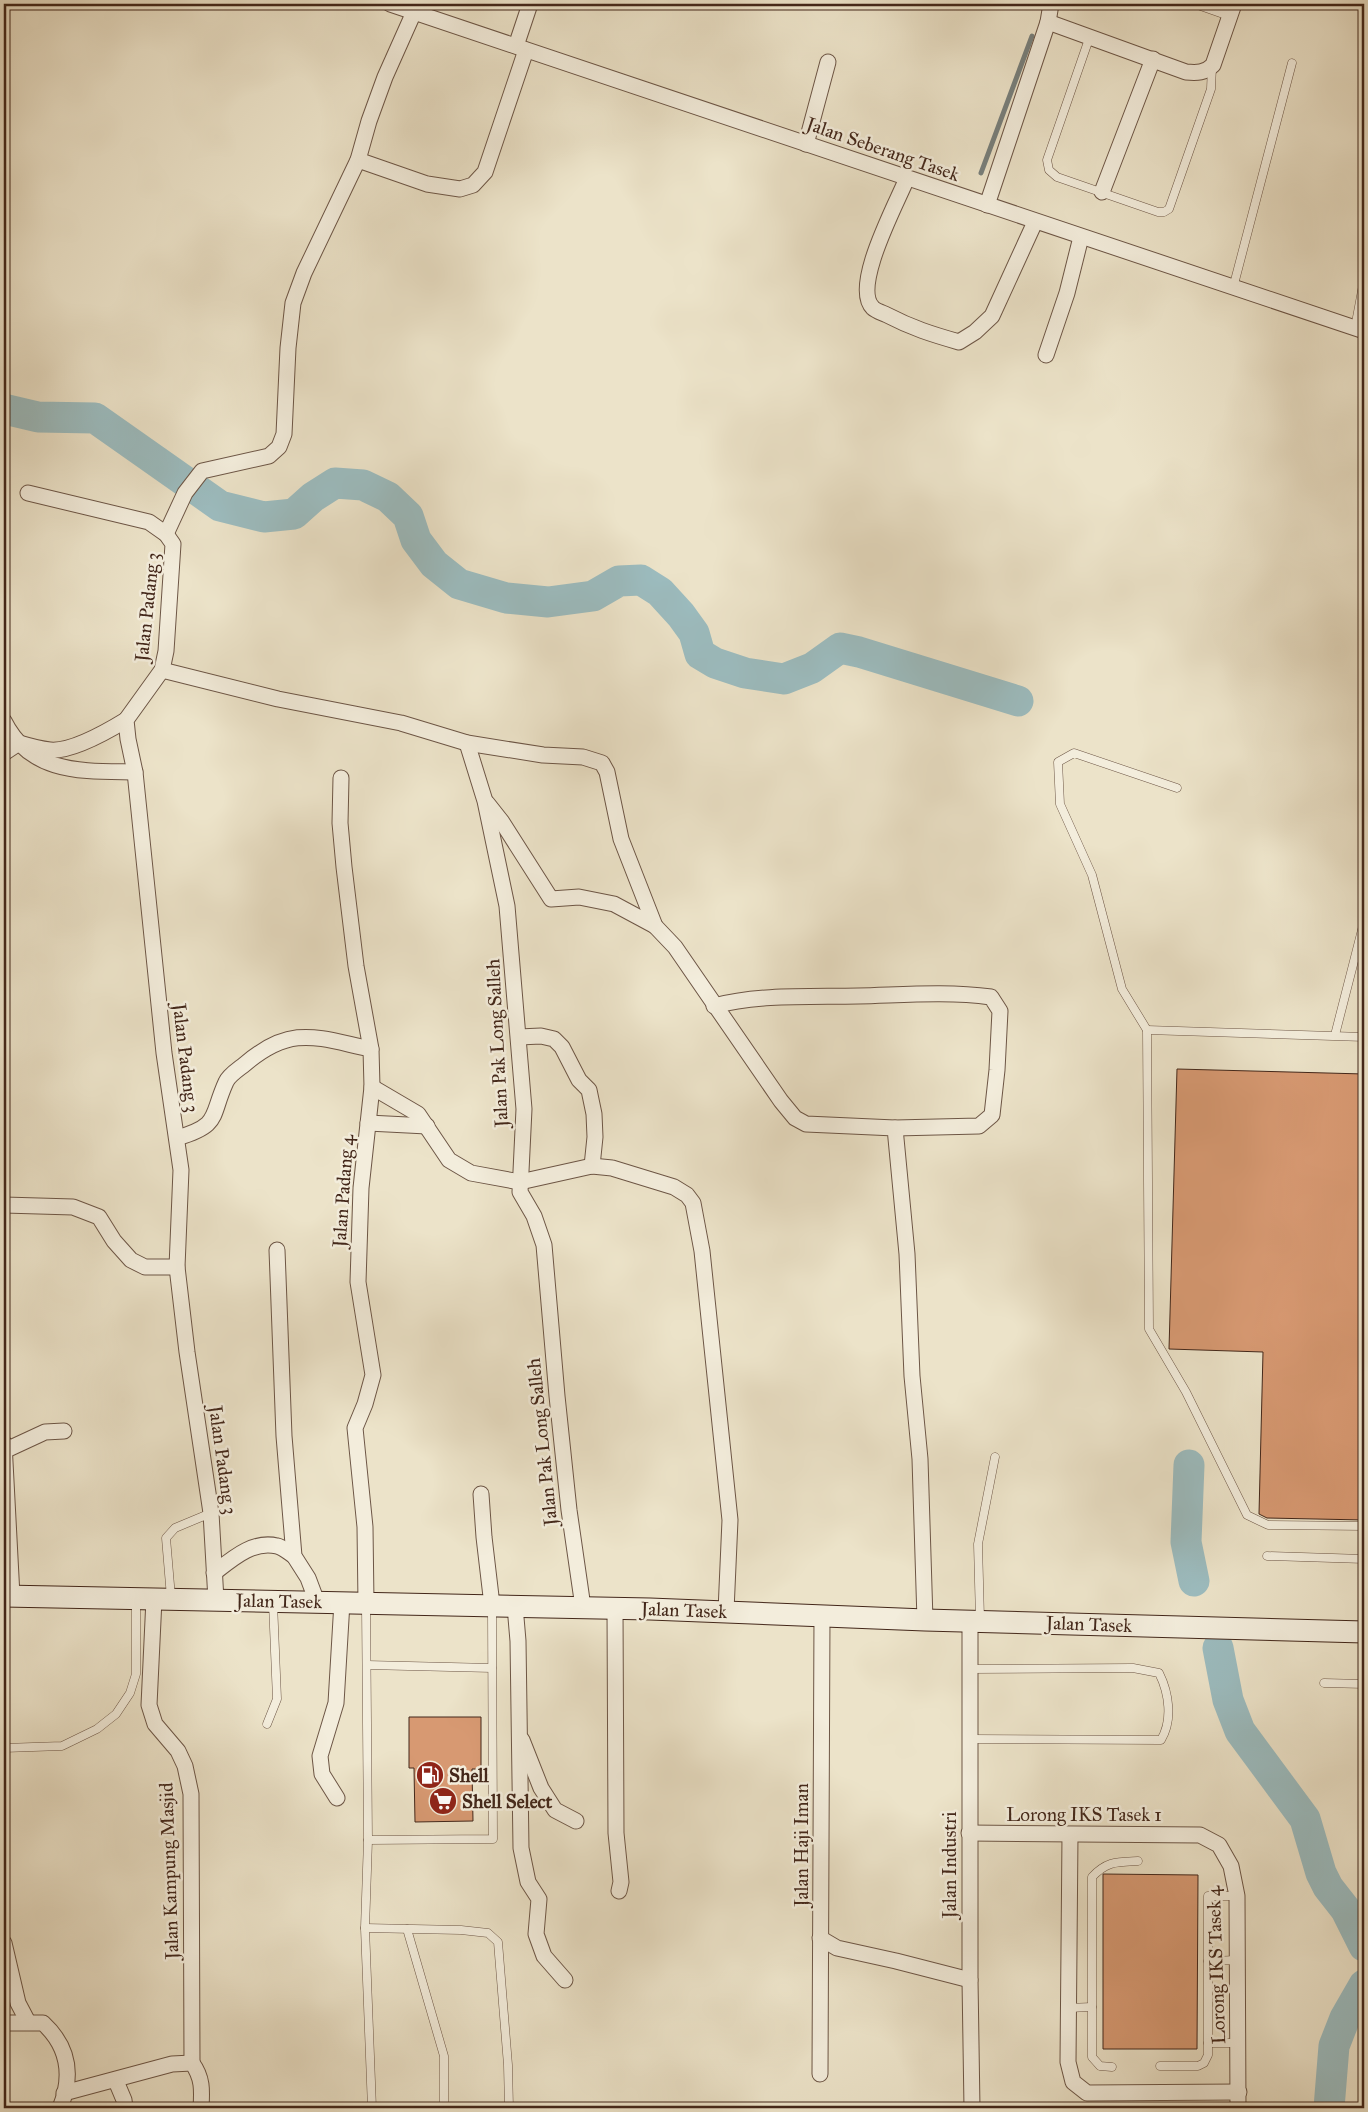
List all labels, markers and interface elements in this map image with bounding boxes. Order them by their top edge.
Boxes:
street label: Jalan Seberang Tasek [801,111,963,187]
street label: Jalan Padang 3 [130,551,165,665]
street label: Jalan Pak Long Salleh [481,958,514,1130]
street label: Jalan Padang 3 [167,1000,204,1114]
street label: Jalan Padang 4 [327,1134,359,1250]
street label: Jalan Pak Long Salleh [522,1356,563,1529]
street label: Jalan Padang 3 [203,1402,242,1516]
street label: Jalan Tasek [234,1589,323,1614]
street label: Jalan Tasek [638,1597,728,1624]
street label: Jalan Tasek [1043,1611,1133,1638]
fuel station icon: Shell [415,1760,445,1790]
place label: Shell [449,1764,489,1787]
street label: Jalan Kampung Masjid [154,1782,185,1962]
street label: Jalan Haji Iman [790,1783,814,1909]
supermarket icon: Shell Select [428,1786,458,1816]
place label: Shell Select [462,1790,553,1813]
street label: Lorong IKS Tasek 1 [1006,1803,1162,1827]
street label: Jalan Industri [938,1812,962,1920]
street label: Lorong IKS Tasek 4 [1202,1885,1231,2045]

